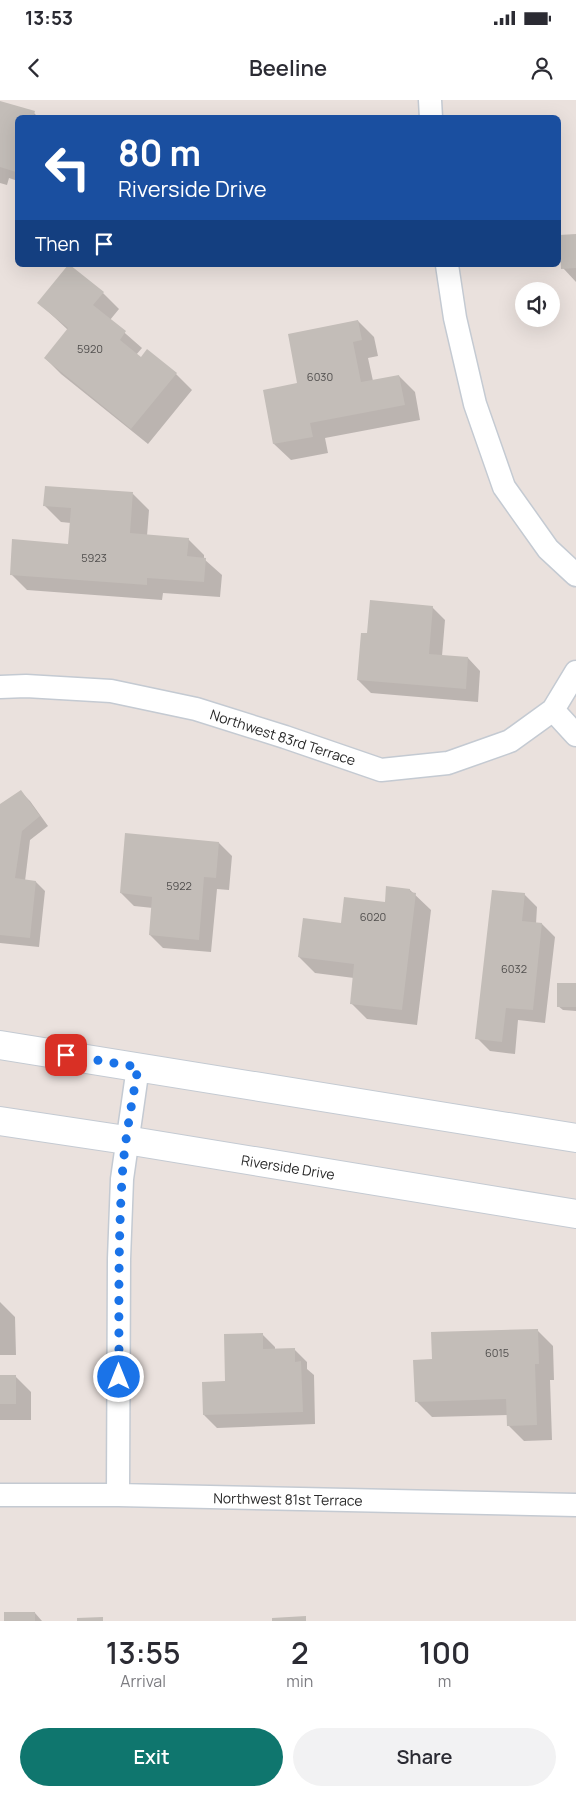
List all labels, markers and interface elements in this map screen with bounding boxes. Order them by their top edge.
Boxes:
text: 13:53 [25,5,73,31]
text: Beeline [249,53,327,83]
icon: back [20,54,48,82]
icon: person [528,54,556,82]
text: 80 m [118,129,201,177]
icon: left [35,135,100,200]
text: Riverside Drive [118,174,267,204]
icon: arrive [90,230,118,258]
text: Then [35,231,80,257]
map controls [515,282,560,327]
button: sound [515,282,560,327]
house number: 5920 [77,341,103,356]
house number: 6030 [307,369,333,384]
house number: 5923 [81,550,107,565]
street label: Northwest 83rd Terrace [208,705,358,769]
house number: 5922 [166,878,192,893]
house number: 6020 [360,909,386,924]
house number: 6032 [501,961,527,976]
pin [45,1034,87,1076]
icon: arrive [52,1041,80,1069]
street label: Riverside Drive [240,1150,336,1184]
house number: 6015 [485,1345,509,1360]
position arrow [92,1350,144,1402]
street label: Northwest 81st Terrace [213,1488,363,1510]
text: 13:55 [106,1632,181,1673]
text: 2 [291,1632,309,1673]
text: 100 [419,1632,470,1673]
text: Arrival [120,1670,166,1692]
text: min [286,1670,313,1692]
text: m [438,1670,451,1692]
button: Exit [20,1728,283,1786]
button: Share [293,1728,556,1786]

